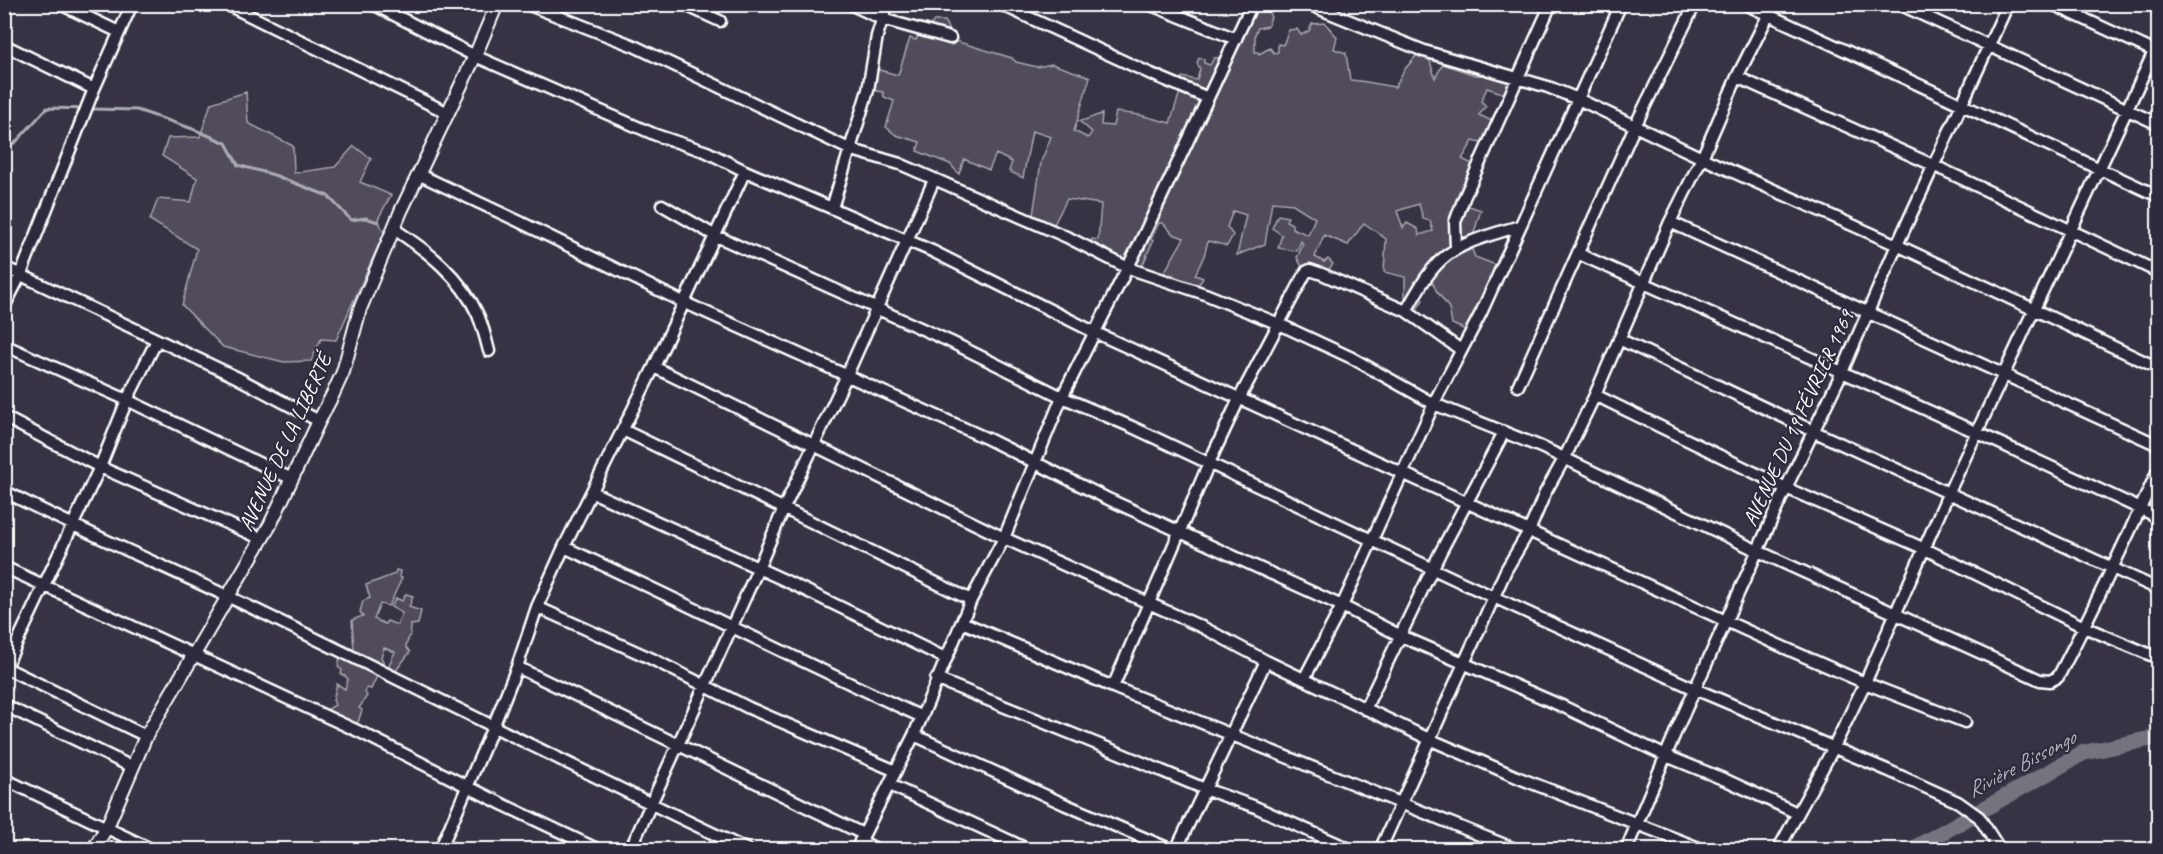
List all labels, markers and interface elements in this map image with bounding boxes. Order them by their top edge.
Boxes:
street label: AVENUE DU 19 FÉVRIER 1969 [1737,305,1860,530]
street label: AVENUE DE LA LIBERTÉ [232,347,339,535]
water label: Rivière Bissongo [1962,722,2083,804]

